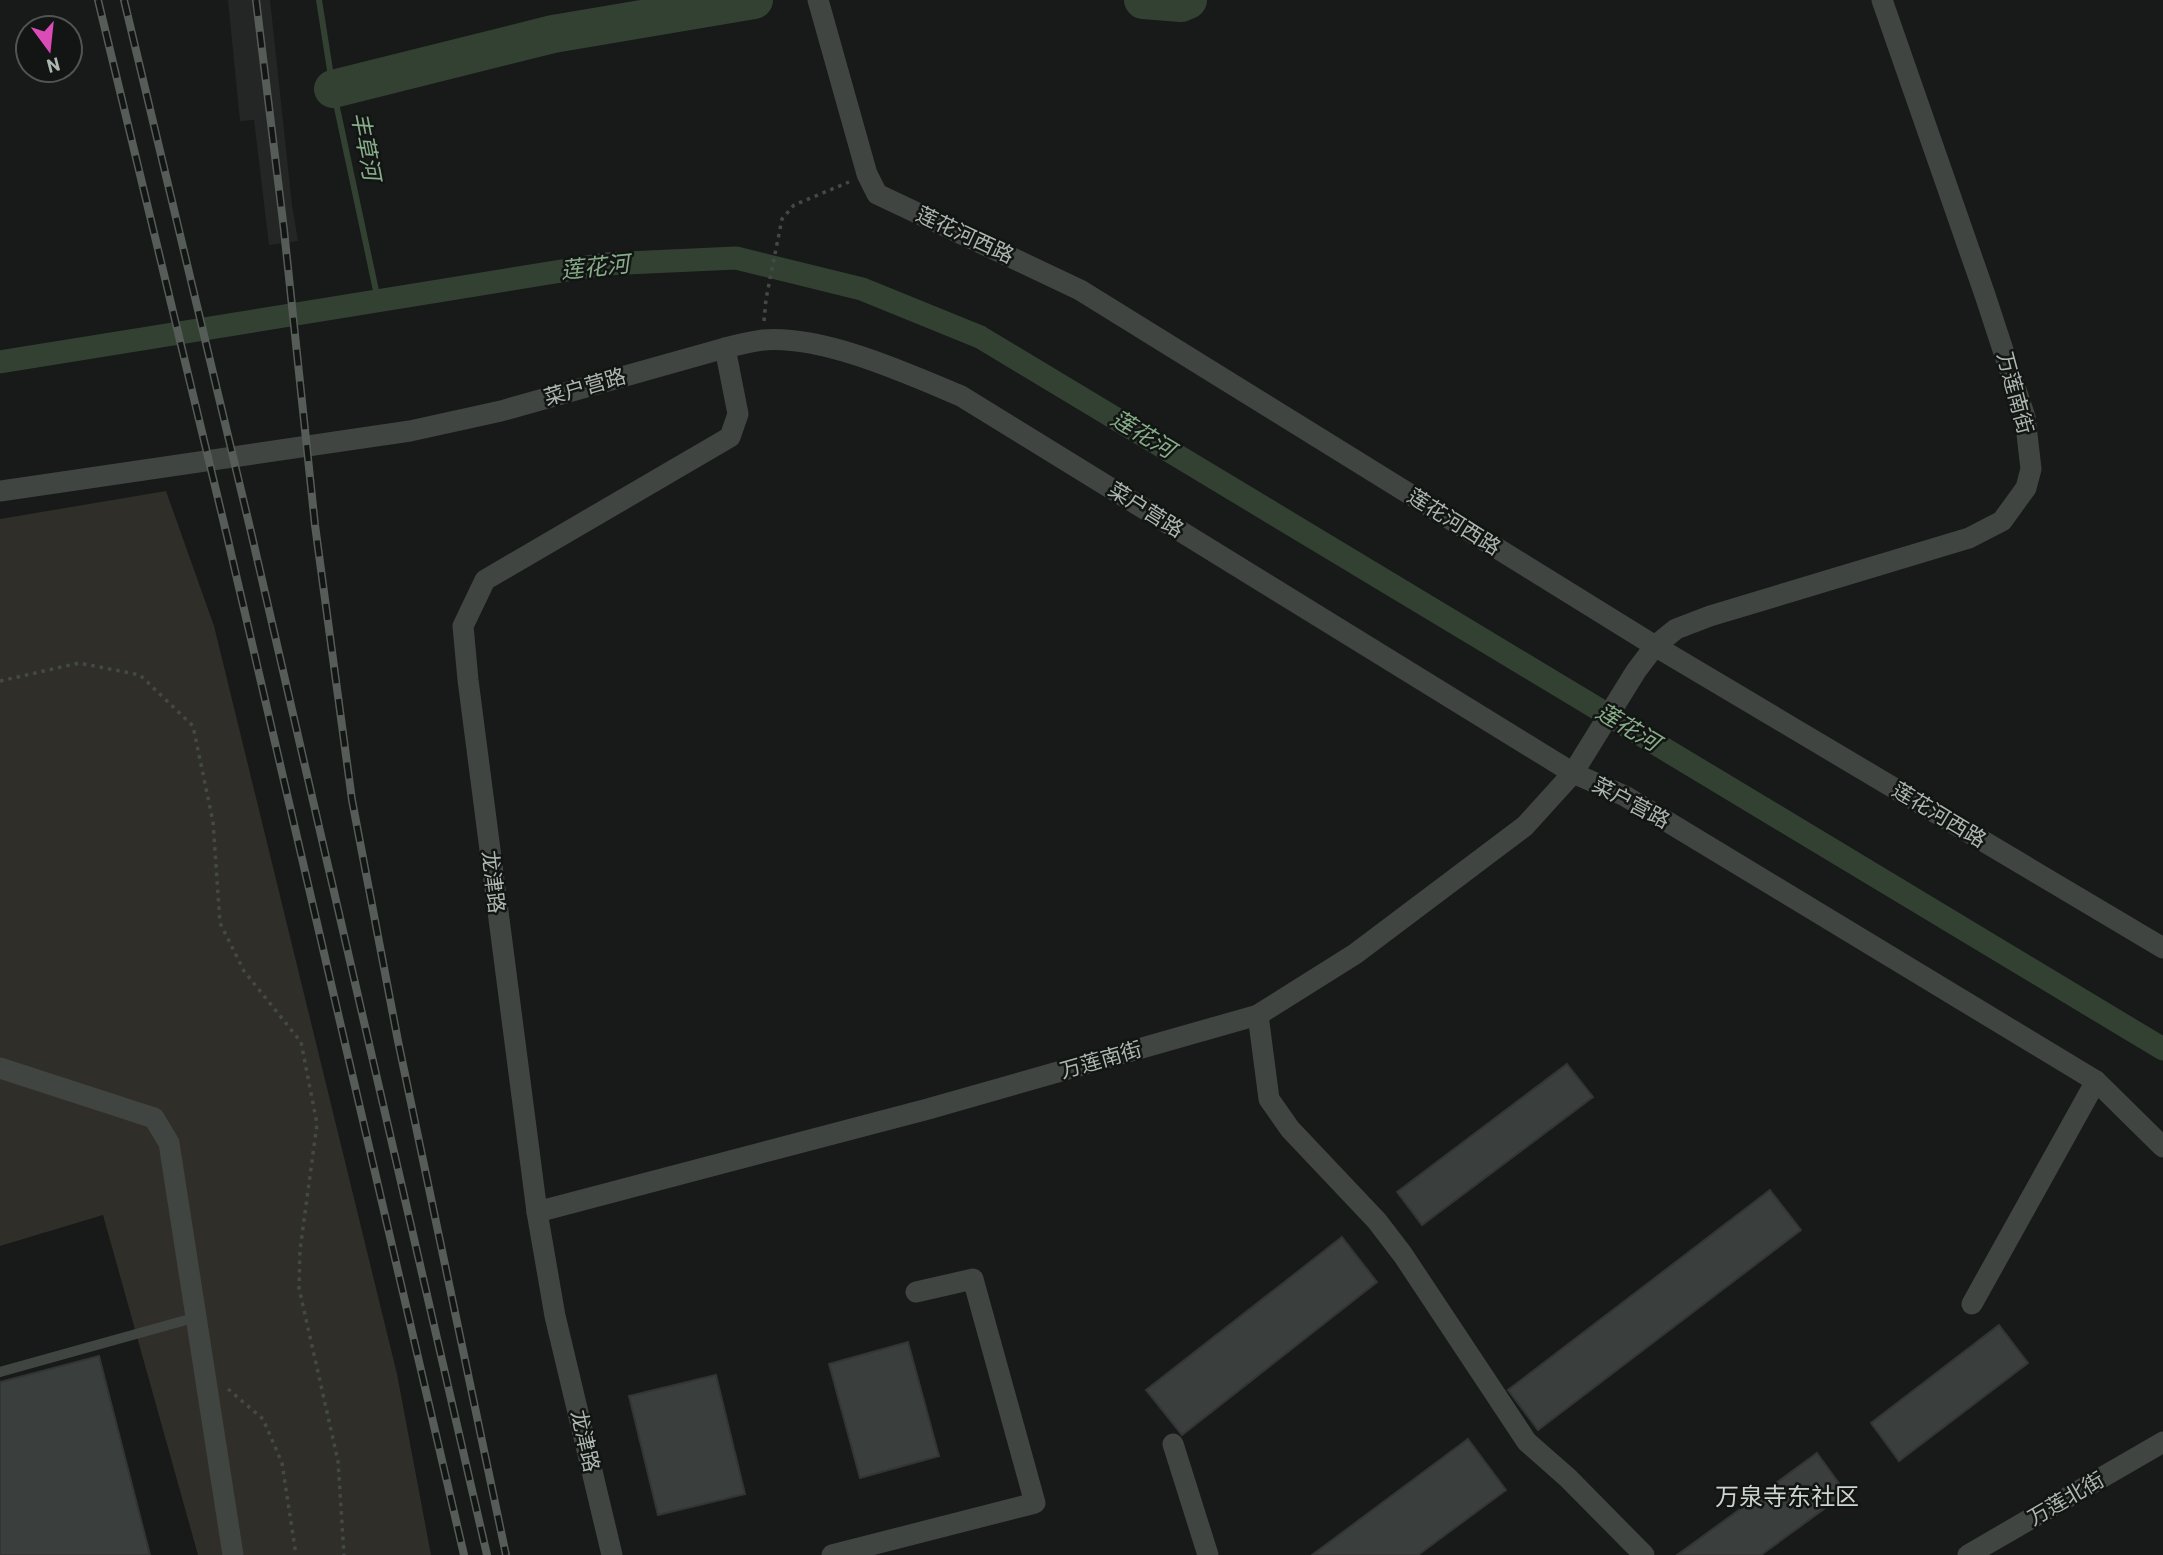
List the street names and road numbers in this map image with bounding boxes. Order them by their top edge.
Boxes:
street label: 莲花河西路 [913,200,1018,267]
street label: 万莲南街 [1994,349,2039,436]
street label: 菜户营路 [541,362,628,409]
street label: 菜户营路 [1105,476,1189,542]
street label: 莲花河西路 [1404,482,1506,559]
street label: 菜户营路 [1589,771,1675,832]
street label: 莲花河西路 [1888,776,1991,851]
street label: 龙津路 [478,849,511,915]
street label: 万莲南街 [1057,1035,1144,1082]
street label: 龙津路 [567,1407,606,1474]
street label: 万莲北街 [2023,1466,2108,1530]

